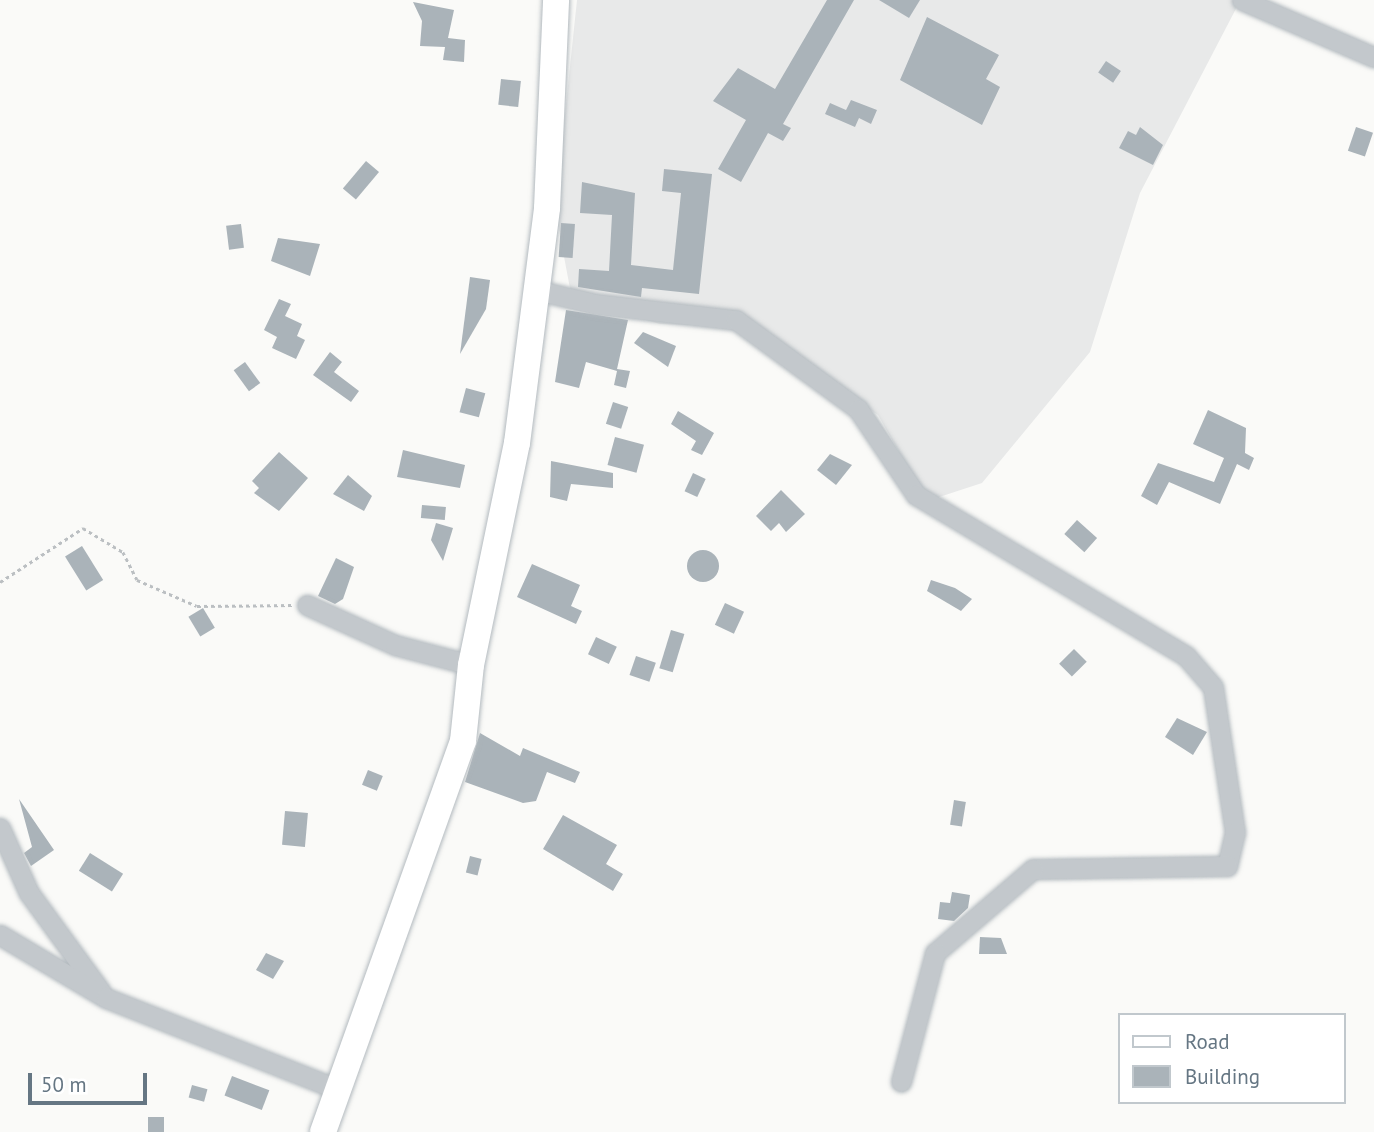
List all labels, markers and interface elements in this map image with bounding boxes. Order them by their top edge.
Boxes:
legend [1118,1013,1346,1104]
text: Road [1185,1028,1229,1055]
scale bar [32,1058,150,1102]
text: Building [1185,1063,1260,1090]
text: 50 m [41,1071,87,1098]

